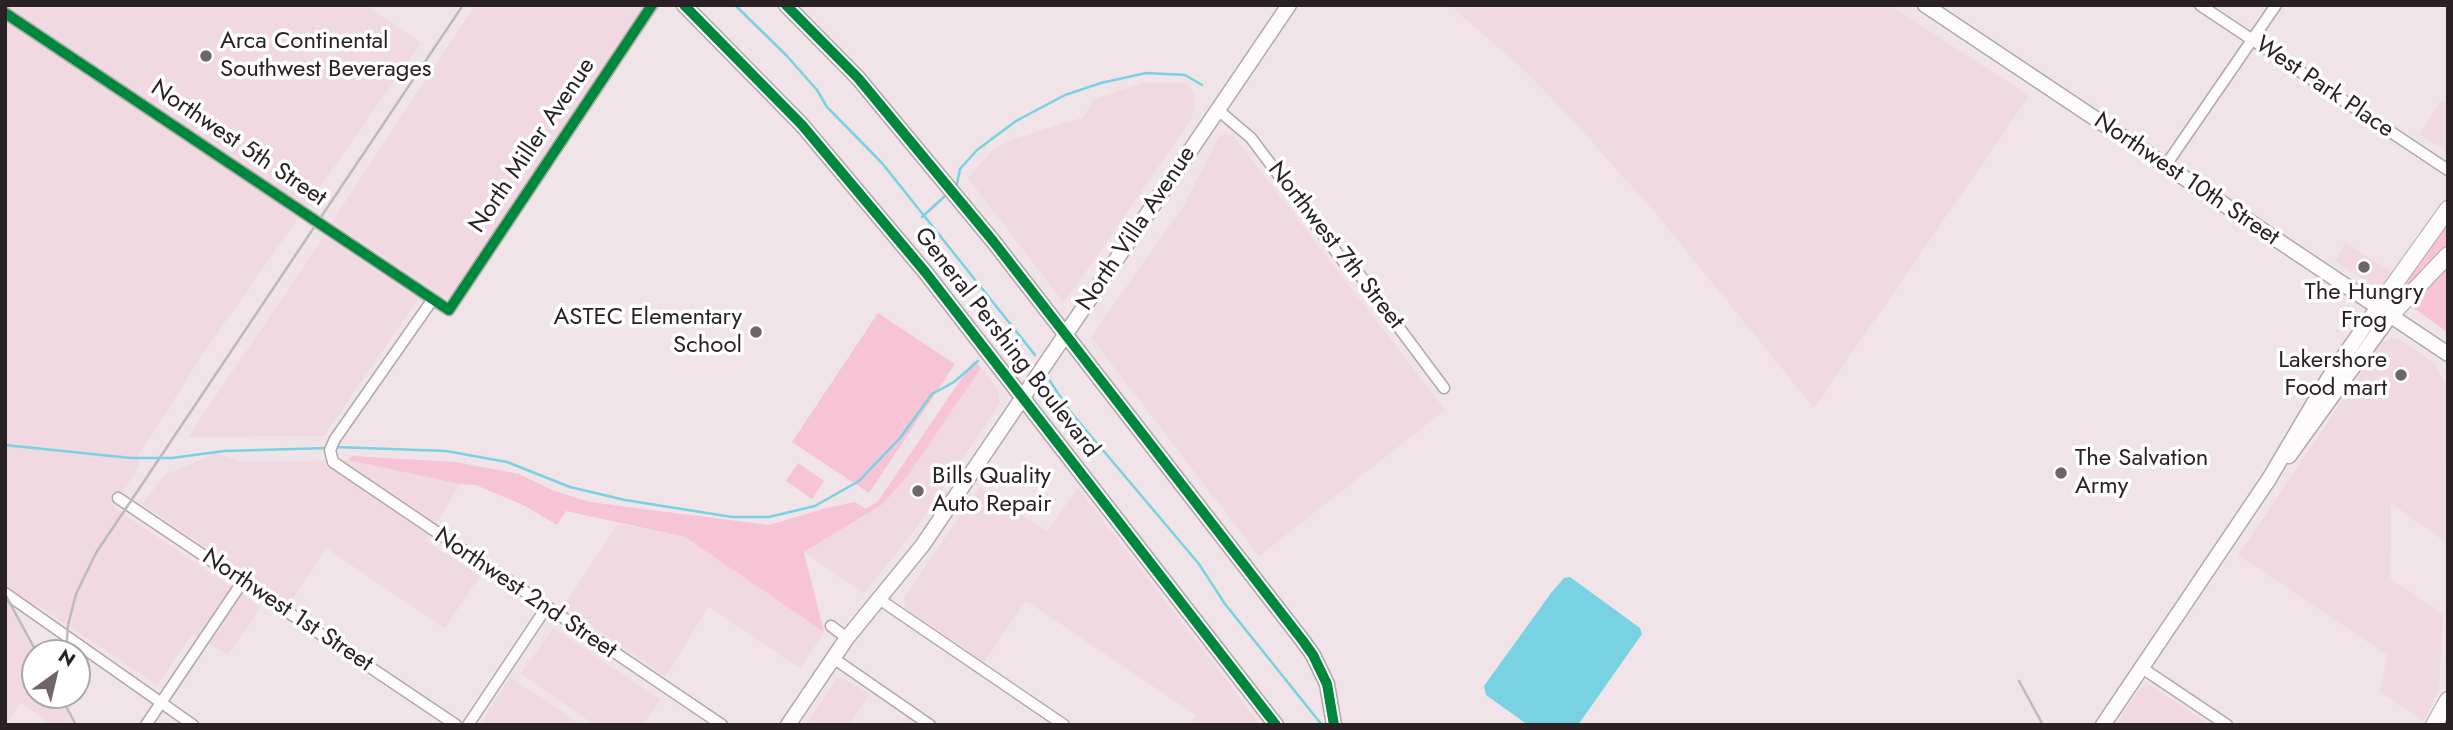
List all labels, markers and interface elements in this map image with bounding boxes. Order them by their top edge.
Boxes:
place label: Arca Continental Southwest Beverages [220,28,431,84]
street label: West Park Place [2249,31,2399,145]
marker: Arca Continental Southwest Beverages [198,48,214,64]
street label: North Miller Avenue [464,53,602,239]
street label: Northwest 5th Street [145,75,331,213]
street label: Northwest 10th Street [2088,107,2284,253]
street label: North Villa Avenue [1071,141,1203,317]
street label: Northwest 7th Street [1261,157,1409,335]
street label: General Pershing Boulevard [907,222,1105,464]
marker: The Hungry Frog [2356,259,2372,275]
place label: The Hungry Frog [2305,279,2423,335]
place label: ASTEC Elementary School [553,304,742,360]
marker: ASTEC Elementary School [748,324,764,340]
place label: Lakershore Food mart [2278,347,2387,403]
marker: Lakershore Food mart [2393,367,2409,383]
place label: The Salvation Army [2075,445,2208,501]
place label: Bills Quality Auto Repair [932,463,1052,519]
marker: The Salvation Army [2053,465,2069,481]
marker: Bills Quality Auto Repair [910,483,926,499]
street label: Northwest 2nd Street [428,522,622,666]
street label: Northwest 1st Street [196,543,378,679]
north arrow [21,639,91,709]
text: N [53,642,81,673]

